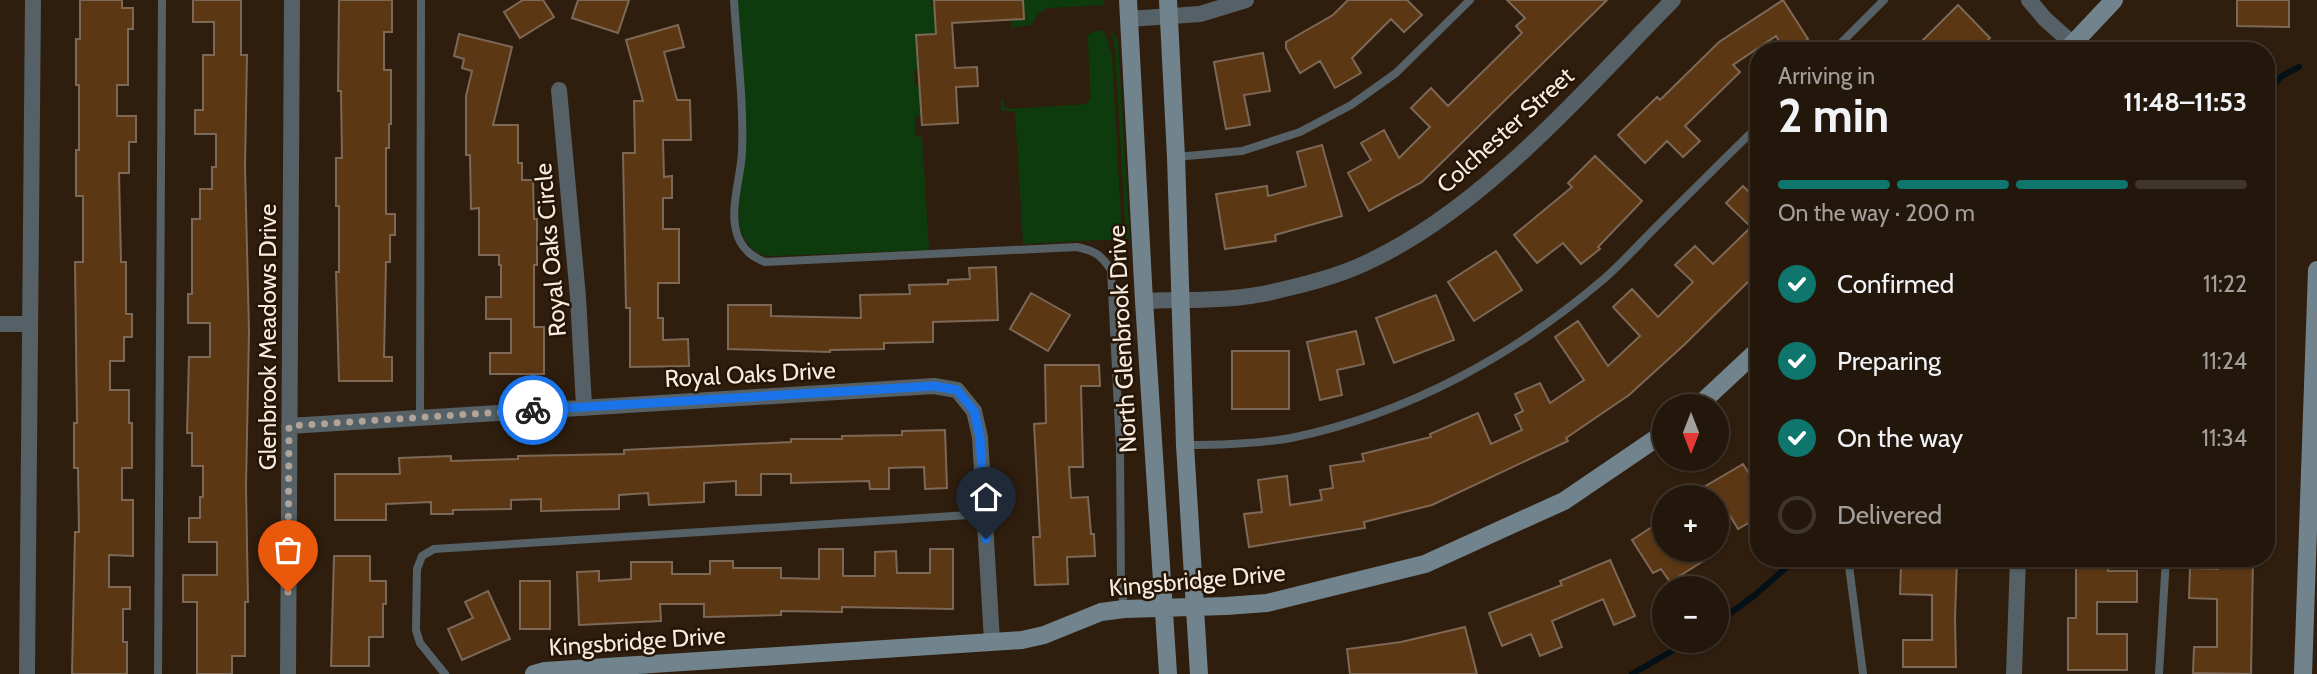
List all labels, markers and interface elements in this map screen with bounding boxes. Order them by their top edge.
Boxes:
street label: Colchester Street [1431,61,1579,199]
text: Arriving in [1778,62,1875,90]
text: 11:48–11:53 [2123,86,2247,118]
text: 2 min [1778,88,1889,144]
street label: Royal Oaks Circle [528,162,572,338]
text: On the way · 200 m [1778,199,1975,227]
street label: Glenbrook Meadows Drive [253,204,282,470]
street label: North Glenbrook Drive [1102,224,1142,454]
icon: check [1778,265,1816,303]
text: Confirmed [1837,268,1954,300]
text: 11:22 [2203,270,2247,298]
icon: check [1778,342,1816,380]
text: Preparing [1837,345,1941,377]
text: 11:24 [2202,347,2247,375]
street label: Royal Oaks Drive [664,355,836,393]
courier [498,375,568,445]
icon: bike [514,391,552,429]
north arrow [1652,394,1729,471]
map controls [1652,394,1729,653]
icon: check [1778,419,1816,457]
text: On the way [1837,422,1963,454]
text: 11:34 [2201,424,2247,452]
pin [956,467,1016,539]
icon: home [967,478,1005,516]
button: + [1652,485,1729,562]
text: Delivered [1837,499,1942,531]
pin [258,520,318,592]
icon: bag [269,531,307,569]
street label: Kingsbridge Drive [1107,558,1287,602]
button: − [1652,576,1729,653]
street label: Kingsbridge Drive [548,620,726,662]

